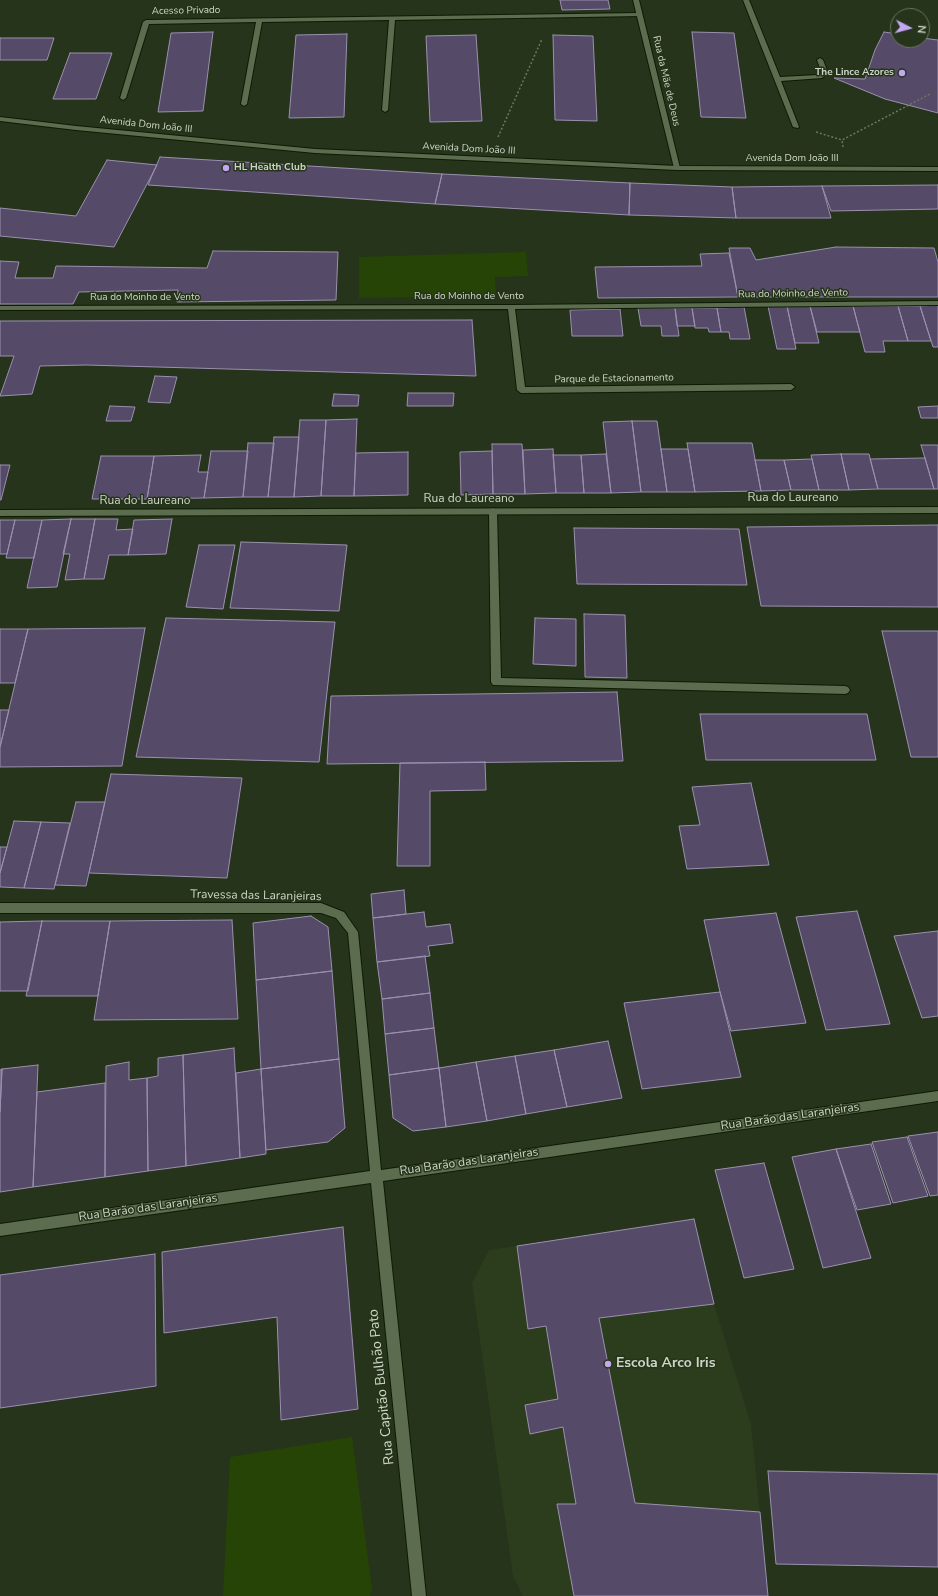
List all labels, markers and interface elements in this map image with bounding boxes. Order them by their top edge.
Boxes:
street label: Acesso Privado [152,4,220,18]
north arrow [890,8,930,48]
text: N [914,24,929,34]
street label: Rua da Mãe de Deus [650,35,682,127]
place label: The Lince Azores [815,67,894,79]
marker: The Lince Azores [897,68,907,78]
street label: Avenida Dom João III [99,114,193,136]
street label: Avenida Dom João III [422,141,516,157]
street label: Avenida Dom João III [745,153,839,165]
place label: HL Health Club [234,162,306,174]
marker: HL Health Club [221,163,231,173]
street label: Rua do Moinho de Vento [738,287,848,301]
street label: Rua do Moinho de Vento [414,291,524,303]
street label: Rua do Moinho de Vento [90,292,200,304]
street label: Parque de Estacionamento [554,372,674,386]
street label: Rua do Laureano [747,491,839,505]
street label: Rua do Laureano [423,492,515,506]
street label: Rua do Laureano [99,494,191,508]
street label: Travessa das Laranjeiras [190,888,322,904]
street label: Rua Barão das Laranjeiras [720,1100,860,1134]
street label: Rua Barão das Laranjeiras [399,1145,539,1179]
street label: Rua Barão das Laranjeiras [78,1191,218,1225]
street label: Rua Capitão Bulhão Pato [365,1308,399,1466]
place label: Escola Arco Iris [616,1356,715,1372]
marker: Escola Arco Iris [603,1359,613,1369]

